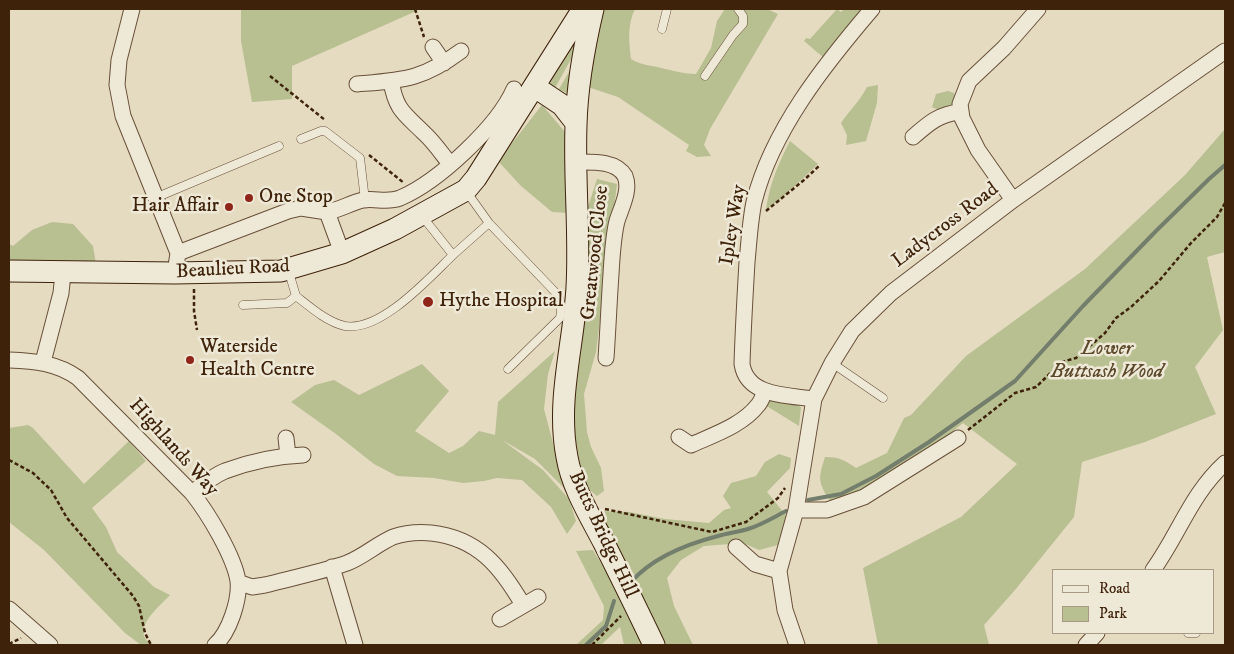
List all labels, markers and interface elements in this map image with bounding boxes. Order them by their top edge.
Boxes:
street label: Ladycross Road [888,178,1004,274]
street label: Ipley Way [716,183,752,267]
street label: Greatwood Close [577,185,615,321]
place label: One Stop [259,186,333,210]
marker: One Stop [243,192,255,204]
place label: Hair Affair [132,195,219,219]
marker: Hair Affair [223,201,235,213]
street label: Beaulieu Road [176,255,290,285]
place label: Hythe Hospital [439,290,563,314]
marker: Hythe Hospital [421,295,435,309]
place label: Waterside Health Centre [200,336,314,383]
park label: Lower Buttsash Wood [1051,338,1163,385]
marker: Waterside Health Centre [184,354,196,366]
street label: Highlands Way [123,394,223,502]
street label: Butts Bridge Hill [562,468,642,602]
legend [1052,569,1214,634]
text: Road [1099,579,1130,598]
text: Park [1099,604,1127,623]

